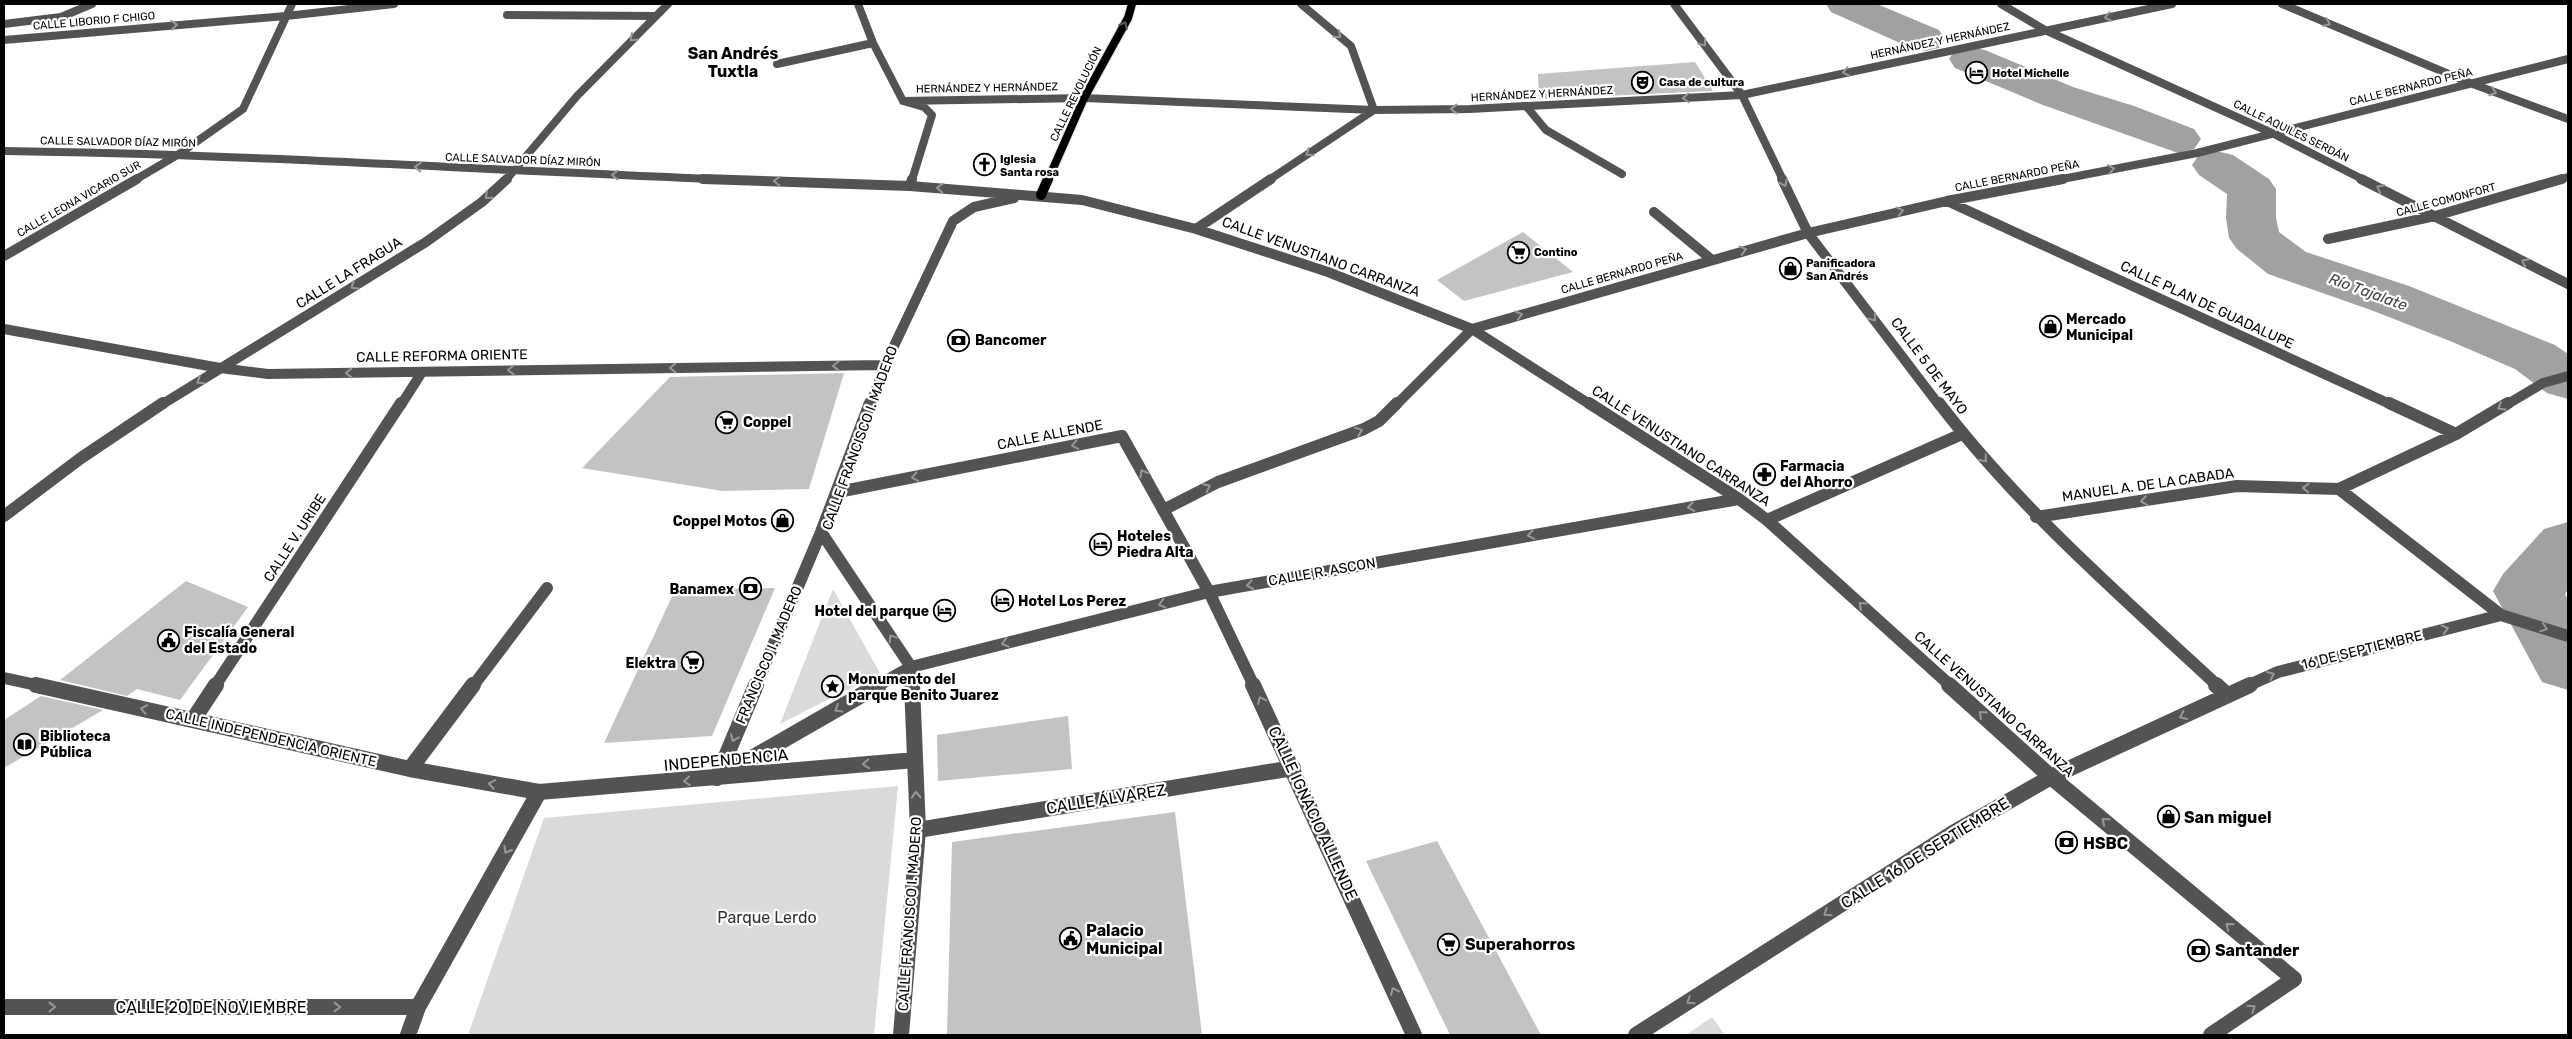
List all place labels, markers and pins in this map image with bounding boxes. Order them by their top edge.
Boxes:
hotel icon: Hotel Michelle [1964,61,1988,85]
place label: Hotel Michelle [1992,67,2070,80]
theatre icon: Casa de cultura [1631,70,1655,94]
place label: Casa de cultura [1659,76,1744,89]
church icon: Iglesia Santa rosa [972,153,996,177]
place label: Iglesia Santa rosa [1000,153,1059,179]
supermarket icon: Contino [1506,240,1530,264]
place label: Contino [1534,246,1578,259]
shop icon: Panificadora San Andrés [1778,257,1802,281]
place label: Panificadora San Andrés [1806,257,1876,283]
place label: Mercado Municipal [2066,311,2133,344]
shop icon: Mercado Municipal [2038,315,2062,339]
bank icon: Bancomer [947,328,971,352]
place label: Bancomer [975,332,1047,349]
supermarket icon: Coppel [715,410,739,434]
place label: Coppel [743,414,791,431]
place label: Farmacia del Ahorro [1780,458,1853,491]
pharmacy icon: Farmacia del Ahorro [1752,462,1776,486]
shop icon: Coppel Motos [771,509,795,533]
place label: Coppel Motos [673,513,767,530]
place label: Hoteles Piedra Alta [1117,528,1194,561]
hotel icon: Hoteles Piedra Alta [1089,532,1113,556]
bank icon: Banamex [738,577,762,601]
place label: Banamex [669,581,735,598]
hotel icon: Hotel Los Perez [990,589,1014,613]
place label: Hotel Los Perez [1018,593,1127,610]
hotel icon: Hotel del parque [933,599,957,623]
place label: Hotel del parque [815,603,929,620]
place label: Fiscalía General del Estado [184,624,294,657]
public building icon: Fiscalía General del Estado [156,628,180,652]
supermarket icon: Elektra [680,651,704,675]
place label: Elektra [626,655,676,672]
place label: Monumento del parque Benito Juarez [848,671,999,704]
place icon: Monumento del parque Benito Juarez [820,675,844,699]
place label: Biblioteca Pública [40,728,111,761]
library icon: Biblioteca Pública [12,732,36,756]
shop icon: San miguel [2156,805,2180,829]
place label: San miguel [2184,808,2271,827]
bank icon: HSBC [2055,831,2079,855]
place label: HSBC [2083,834,2128,853]
place label: Palacio Municipal [1086,921,1163,958]
public building icon: Palacio Municipal [1058,927,1082,951]
supermarket icon: Superahorros [1437,932,1461,956]
place label: Superahorros [1465,935,1575,954]
bank icon: Santander [2187,938,2211,962]
place label: Santander [2215,941,2300,960]

